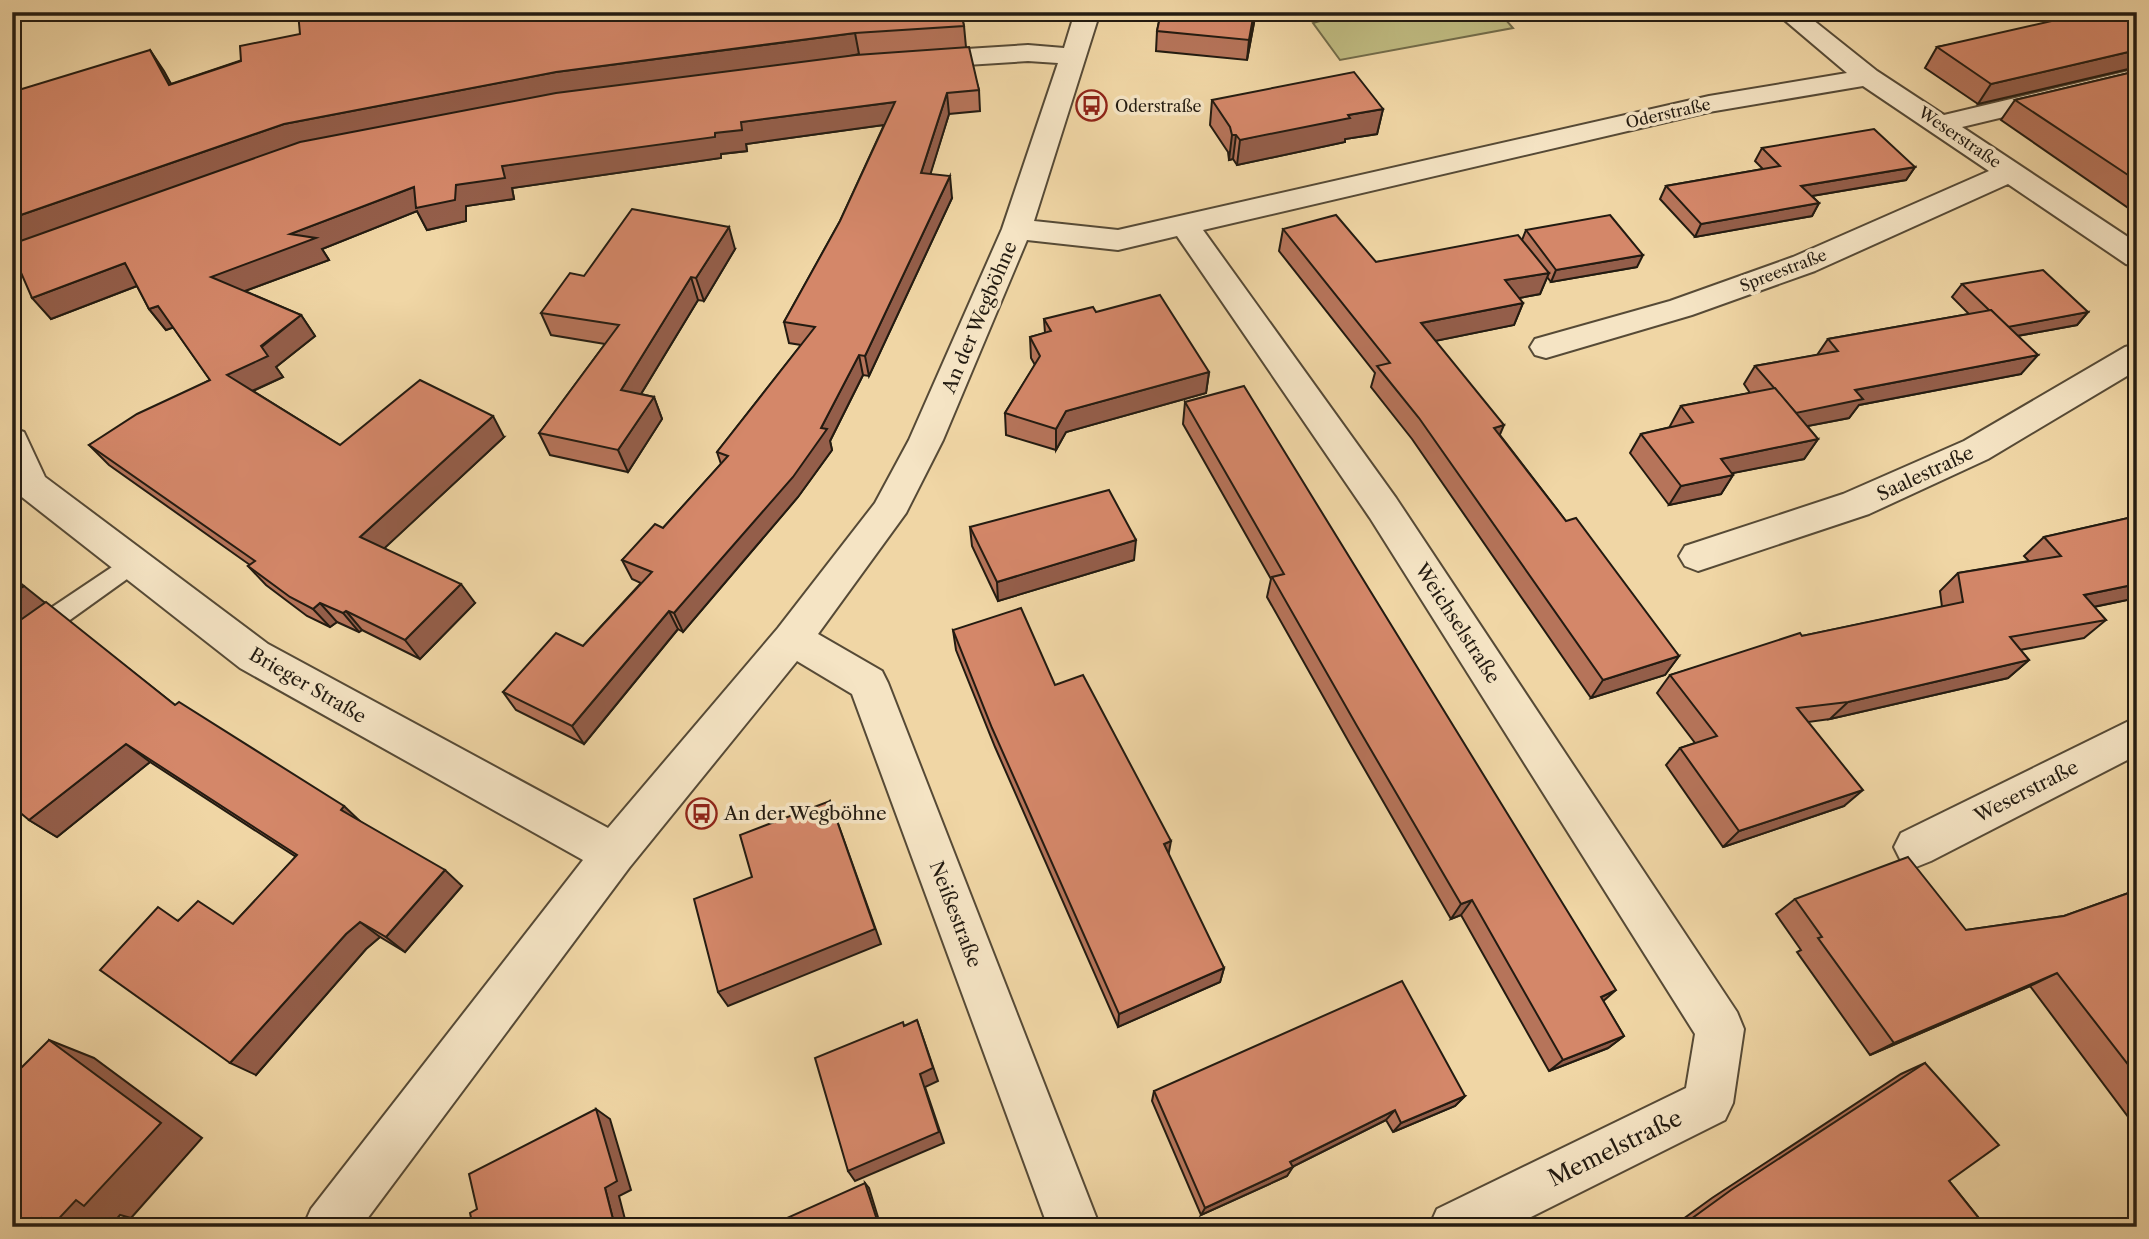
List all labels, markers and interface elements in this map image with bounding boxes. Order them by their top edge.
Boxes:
bus stop icon: Oderstraße [1075,89,1109,123]
street label: Oderstraße [1624,94,1712,132]
place label: Oderstraße [1115,96,1201,116]
street label: Weserstraße [1914,101,2005,172]
street label: An der Wegböhne [937,238,1022,397]
street label: Spreestraße [1737,244,1829,296]
street label: Saalestraße [1873,441,1977,506]
street label: Weichselstraße [1410,558,1505,688]
street label: Brieger Straße [245,643,370,728]
street label: Weserstraße [1970,755,2082,828]
bus stop icon: An der Wegböhne [684,796,718,830]
place label: An der Wegböhne [723,802,887,825]
street label: Neißestraße [925,858,986,971]
street label: Memelstraße [1544,1104,1686,1192]

